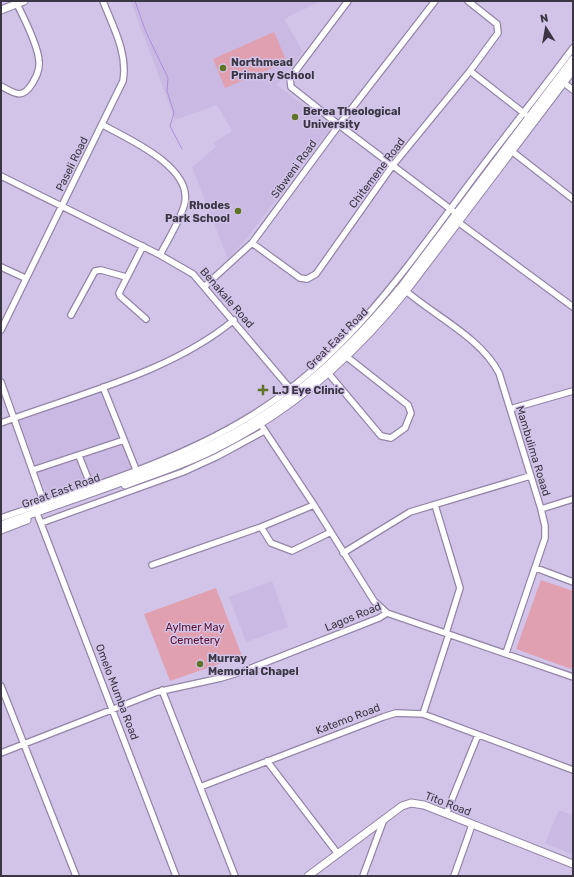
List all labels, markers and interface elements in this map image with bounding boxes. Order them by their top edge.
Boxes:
north arrow [526,8,566,48]
text: N [539,12,549,26]
place label: Northmead Primary School [231,56,314,82]
marker: Northmead Primary School [218,63,228,73]
place label: Berea Theological University [303,105,401,131]
marker: Berea Theological University [290,112,300,122]
street label: Paseli Road [53,135,91,193]
street label: Chitemene Road [346,135,408,211]
street label: Sibweni Road [269,137,319,201]
place label: Rhodes Park School [165,199,230,225]
marker: Rhodes Park School [233,206,243,216]
street label: Benakale Road [197,265,257,331]
street label: Great East Road [303,305,371,373]
marker: L.J Eye Clinic [257,384,269,396]
place label: L.J Eye Clinic [272,384,345,397]
street label: Mambulima Roaad [513,404,553,498]
street label: Great East Road [20,471,102,511]
street label: Lagos Road [323,600,383,634]
park label: Aylmer May Cemetery [165,621,225,647]
street label: Omelo Mumba Road [93,642,141,742]
place label: Murray Memorial Chapel [208,652,299,678]
marker: Murray Memorial Chapel [195,659,205,669]
street label: Katemo Road [314,701,382,737]
street label: Tito Road [423,789,473,819]

